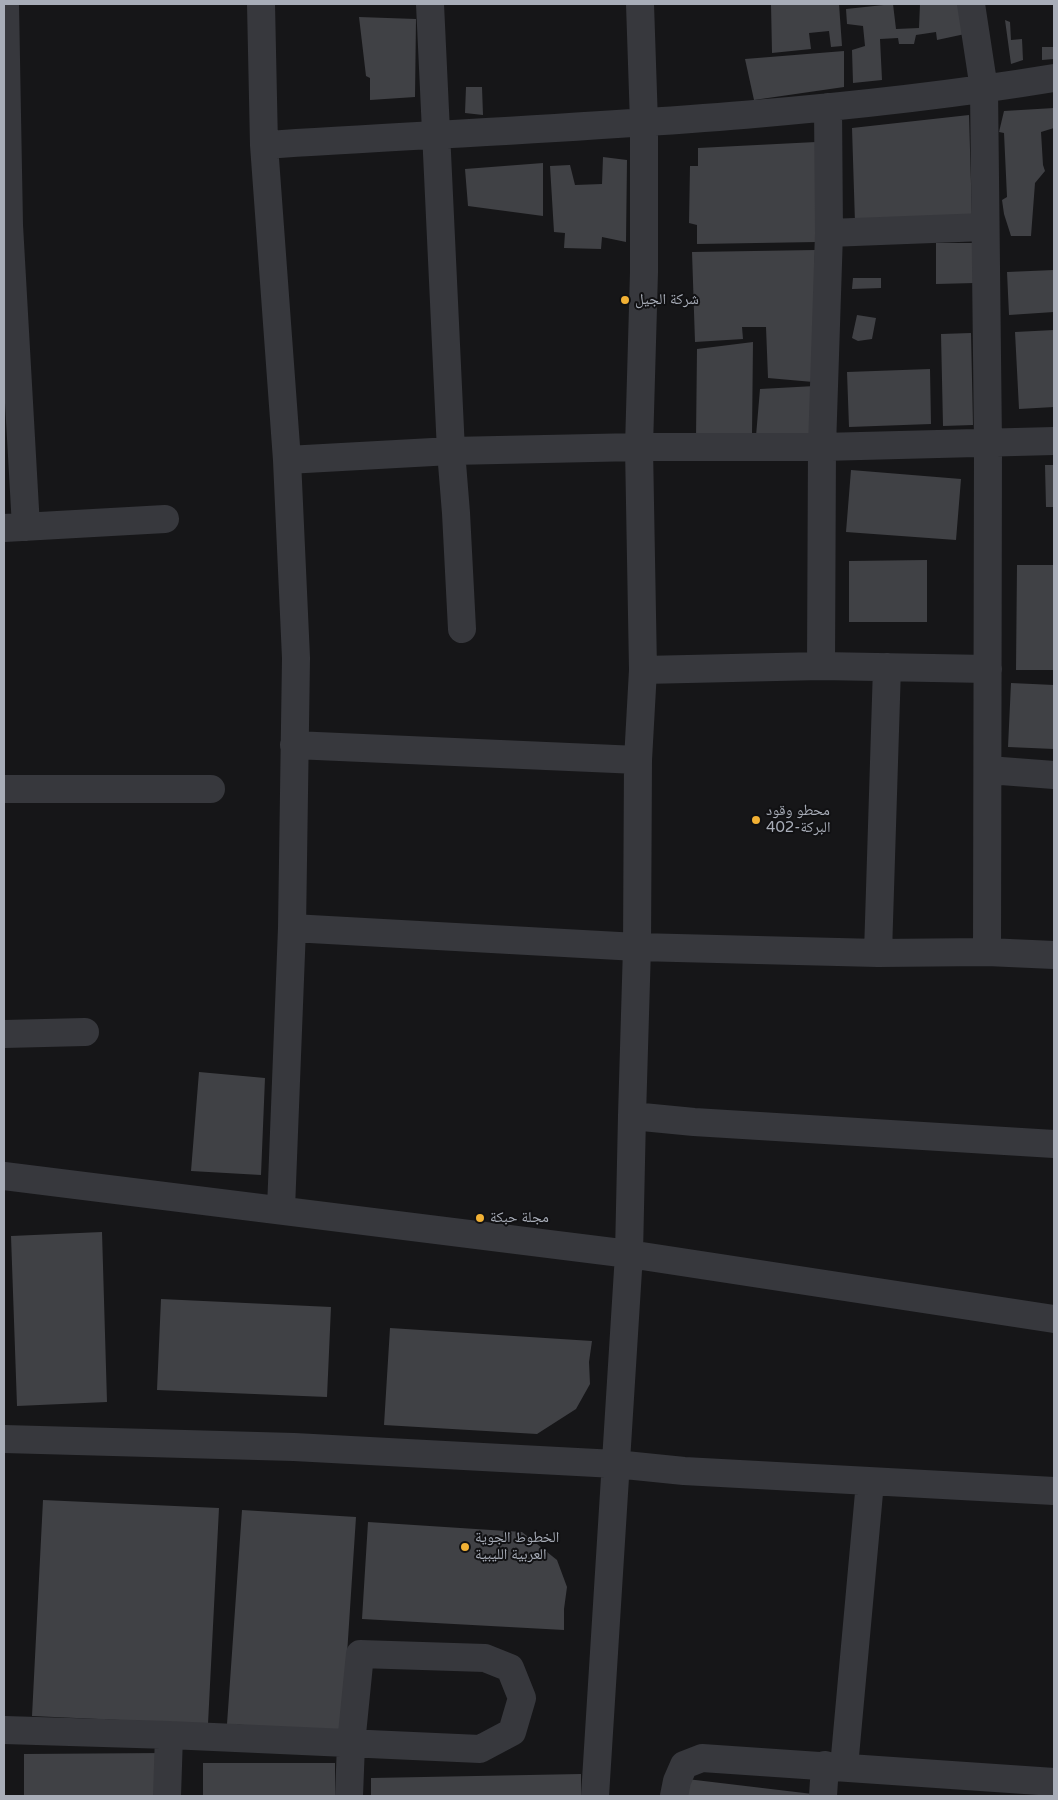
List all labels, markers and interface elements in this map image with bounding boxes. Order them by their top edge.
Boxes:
place label: شركة الجيل [635,291,699,309]
marker: شركة الجيل [619,294,631,306]
place label: محطو وقود 402-البركة [766,802,831,837]
marker: محطو وقود 402-البركة [750,814,762,826]
place label: مجلة حبكة [490,1209,549,1227]
marker: مجلة حبكة [474,1212,486,1224]
place label: الخطوط الجوية العربية الليبية [475,1529,559,1564]
marker: الخطوط الجوية العربية الليبية [459,1541,471,1553]

